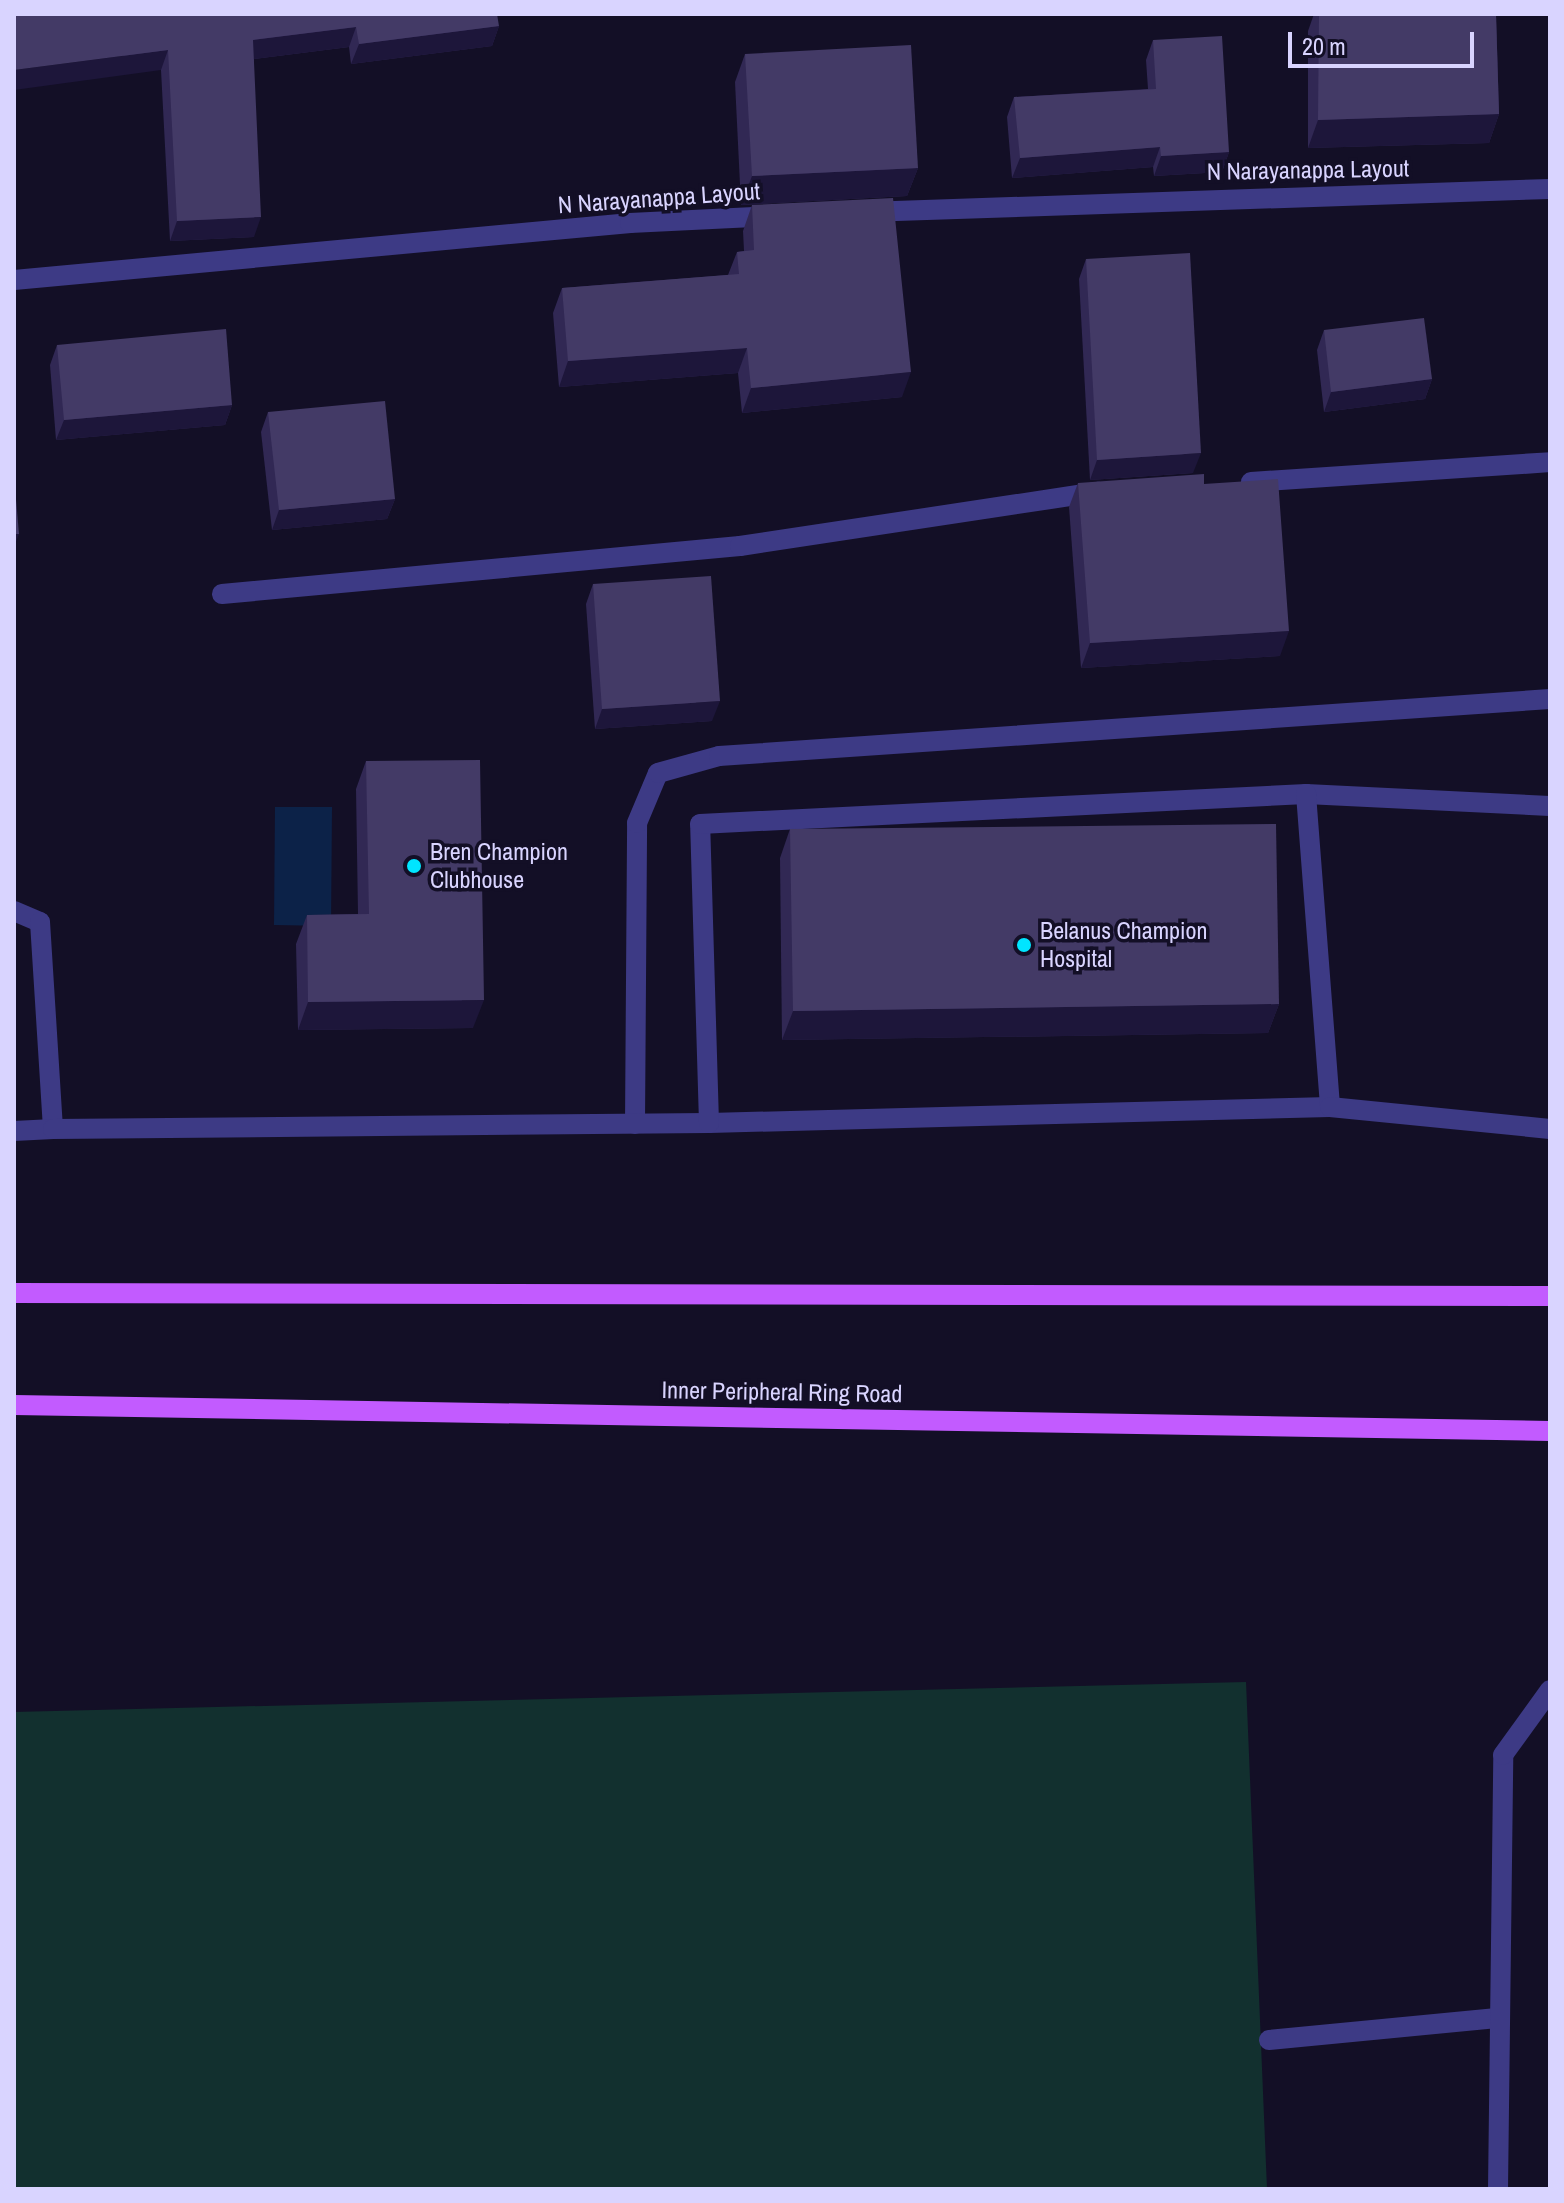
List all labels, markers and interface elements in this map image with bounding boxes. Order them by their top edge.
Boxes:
scale bar [1292,16,1478,66]
text: 20 m [1302,30,1346,62]
street label: N Narayanappa Layout [1207,154,1409,186]
street label: N Narayanappa Layout [557,177,761,219]
place label: Bren Champion Clubhouse [430,838,568,894]
marker: Bren Champion Clubhouse [405,857,423,875]
place label: Belanus Champion Hospital [1040,917,1207,973]
marker: Belanus Champion Hospital [1015,936,1033,954]
street label: Inner Peripheral Ring Road [661,1376,903,1408]

